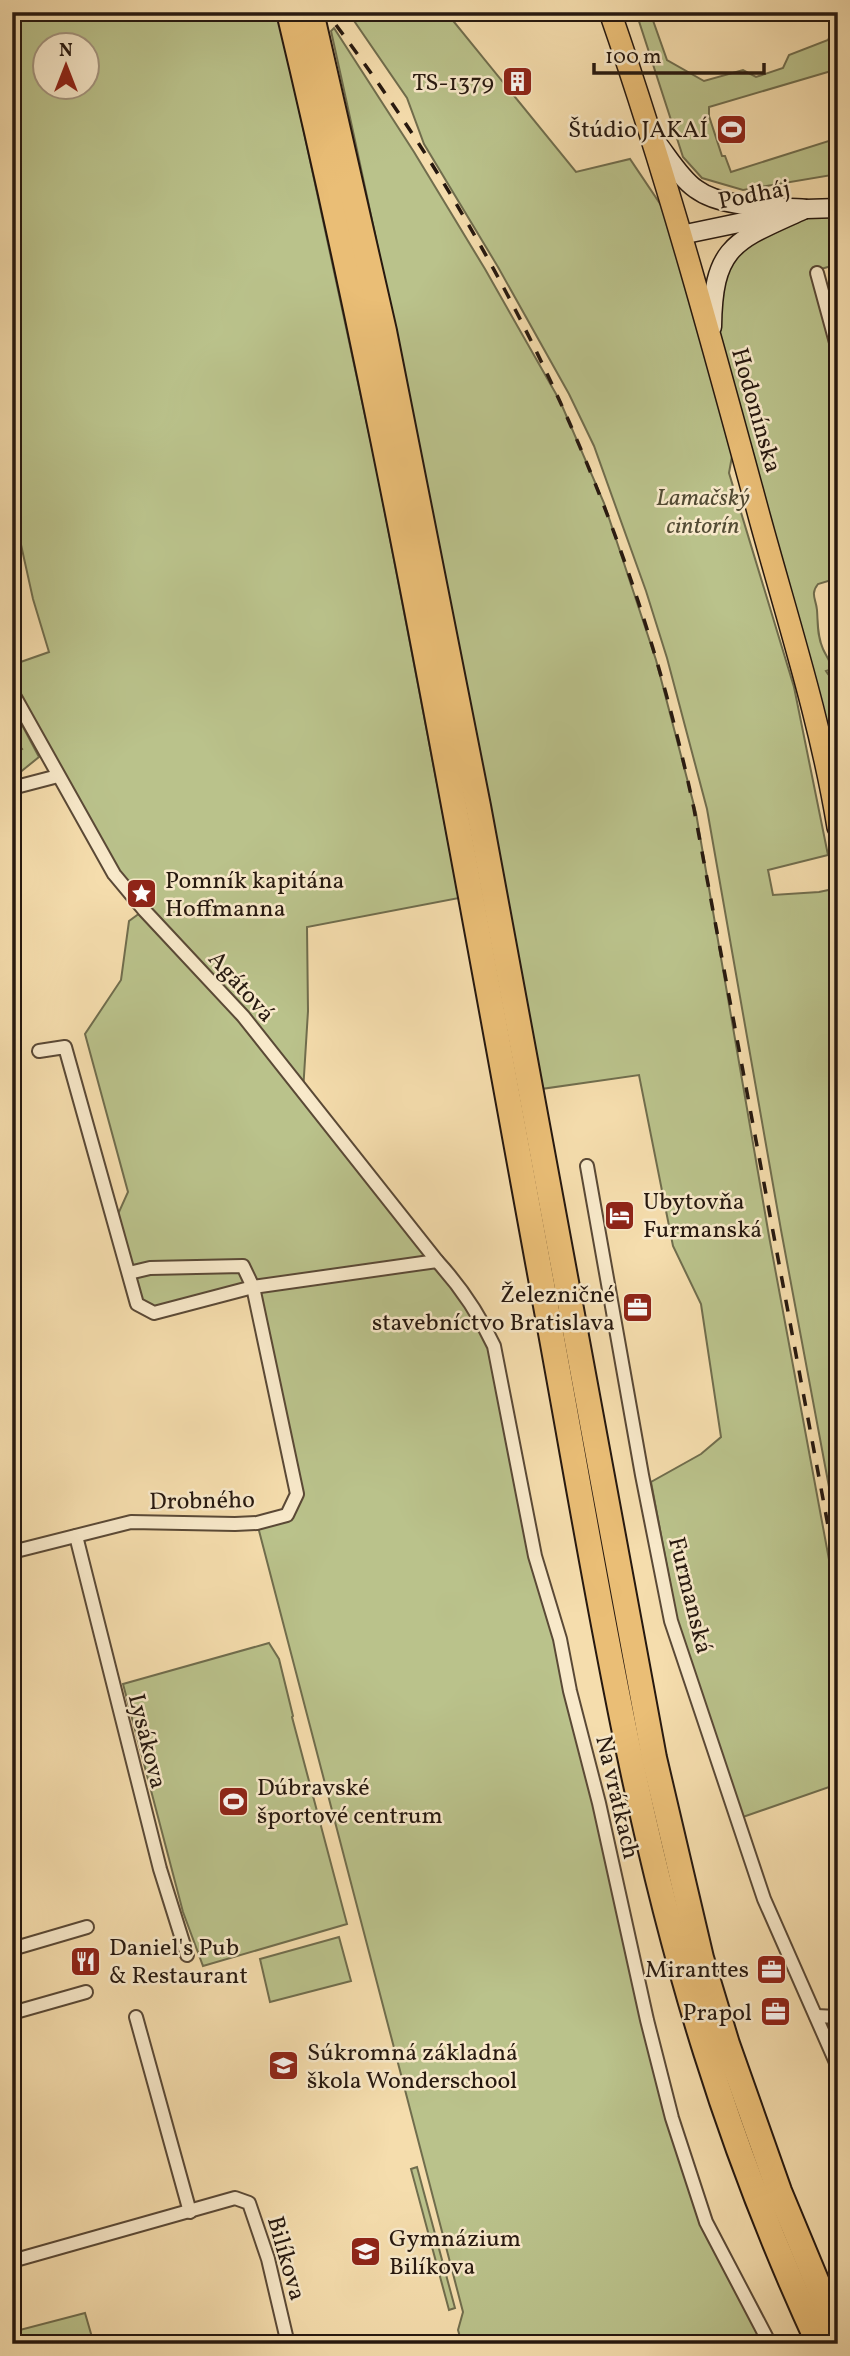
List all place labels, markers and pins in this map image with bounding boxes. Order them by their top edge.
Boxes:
building icon: TS-1379 [500,65,534,99]
place label: TS-1379 [412,67,494,101]
sports icon: Štúdio JAKAÍ [714,112,748,146]
place label: Štúdio JAKAÍ [568,114,708,148]
place label: Pomník kapitána Hoffmanna [165,865,345,927]
place icon: Pomník kapitána Hoffmanna [125,877,159,911]
place label: Ubytovňa Furmanská [643,1186,762,1248]
hotel icon: Ubytovňa Furmanská [603,1198,637,1232]
place label: Železničné stavebníctvo Bratislava [372,1279,615,1341]
office icon: Železničné stavebníctvo Bratislava [621,1291,655,1325]
place label: Dúbravské športové centrum [257,1772,443,1834]
sports icon: Dúbravské športové centrum [217,1784,251,1818]
place label: Daniel's Pub & Restaurant [109,1932,248,1994]
restaurant icon: Daniel's Pub & Restaurant [69,1944,103,1978]
office icon: Miranttes [755,1952,789,1986]
place label: Miranttes [645,1954,749,1988]
office icon: Prapol [758,1995,792,2029]
place label: Prapol [683,1997,752,2031]
place label: Súkromná základná škola Wonderschool [307,2037,518,2099]
school or university icon: Súkromná základná škola Wonderschool [267,2049,301,2083]
place label: Gymnázium Bilíkova [389,2223,521,2285]
school or university icon: Gymnázium Bilíkova [349,2235,383,2269]

